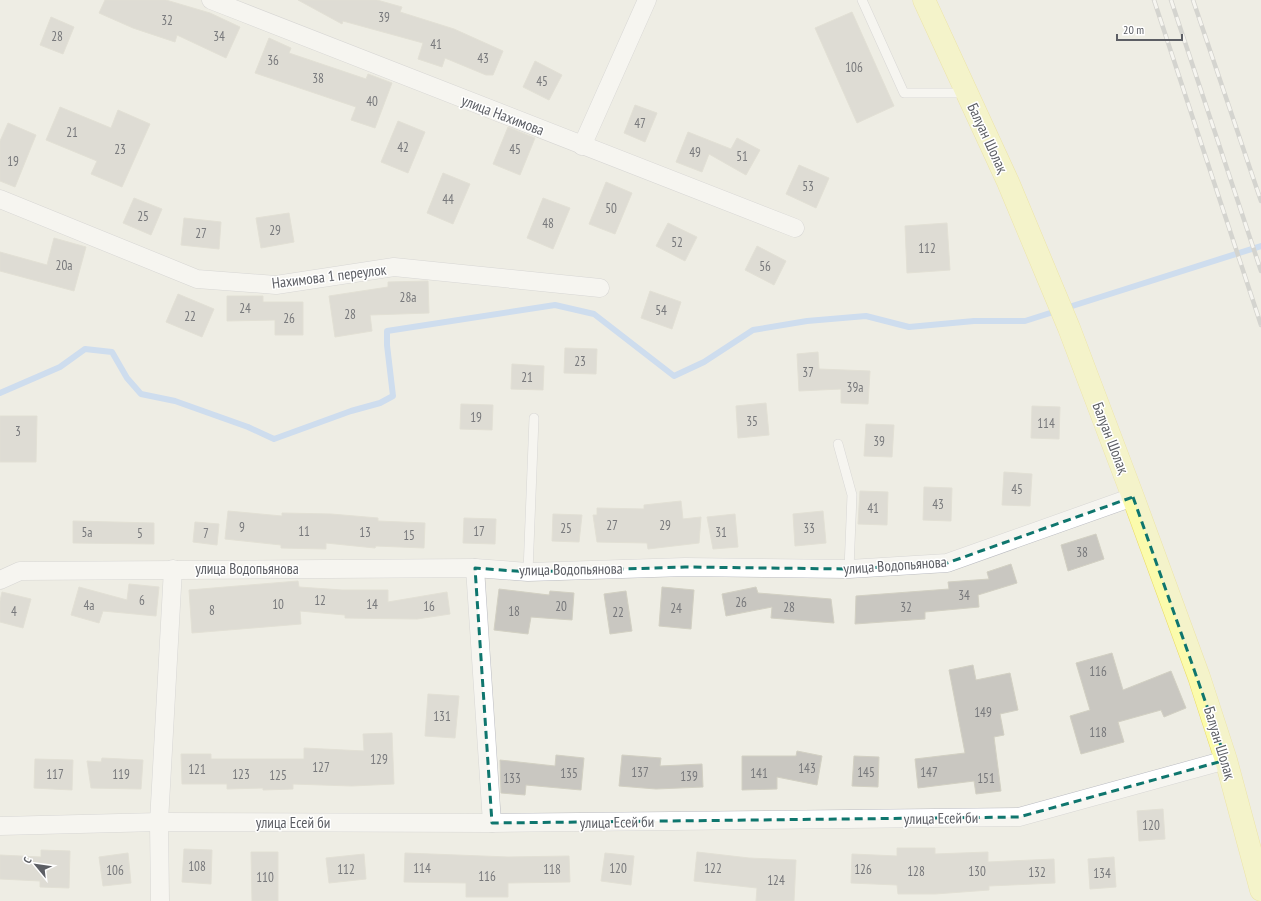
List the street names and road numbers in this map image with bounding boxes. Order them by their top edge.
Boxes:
street label: улица Нахимова [459,91,547,139]
street label: Балуан Шолақ [963,100,1013,177]
street label: Нахимова 1 переулок [271,260,388,292]
street label: Балуан Шолақ [1089,399,1134,477]
street label: улица Водопьянова [843,552,947,578]
street label: улица Водопьянова [195,559,299,578]
street label: улица Водопьянова [519,559,623,579]
street label: Балуан Шолақ [1200,704,1240,783]
street label: улица Есей би [904,808,978,828]
street label: улица Есей би [580,812,654,832]
street label: улица Есей би [256,813,330,832]

